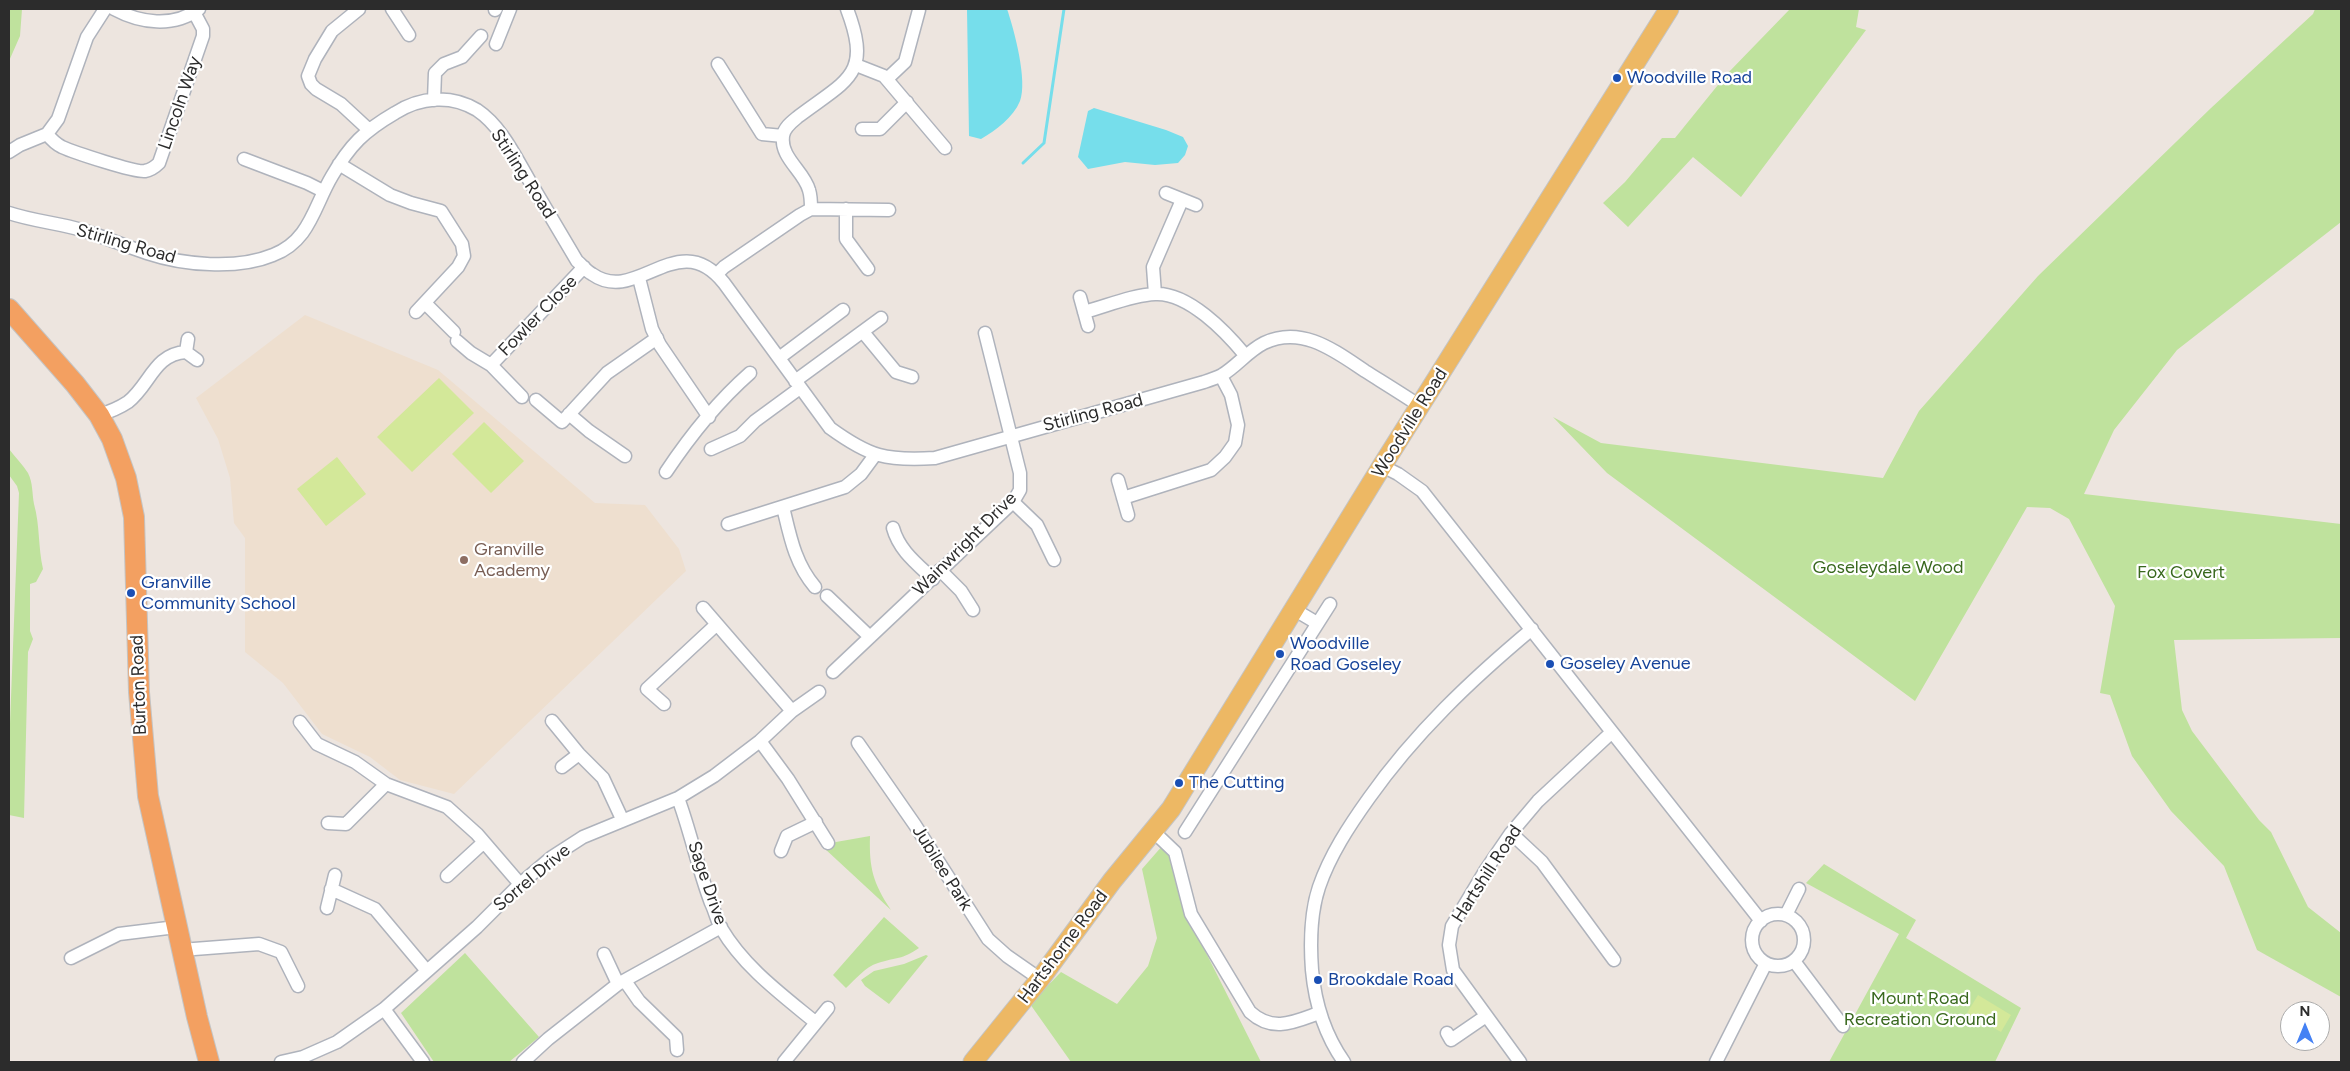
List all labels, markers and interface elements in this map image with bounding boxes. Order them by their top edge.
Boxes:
street label: Lincoln Way [154,53,206,153]
place label: Woodville Road [1627,67,1752,89]
marker: Woodville Road [1611,72,1623,84]
street label: Stirling Road [486,125,560,223]
street label: Stirling Road [74,219,178,269]
street label: Fowler Close [494,271,582,361]
street label: Woodville Road [1368,364,1452,482]
street label: Stirling Road [1041,389,1145,437]
street label: Wainwright Drive [909,488,1021,600]
place label: Granville Academy [474,539,550,582]
marker: Granville Academy [458,554,470,566]
park label: Goseleydale Wood [1812,557,1964,579]
park label: Fox Covert [2137,562,2225,584]
place label: Granville Community School [141,572,296,614]
marker: Granville Community School [125,587,137,599]
place label: Woodville Road Goseley [1290,633,1401,676]
street label: Burton Road [126,635,152,735]
marker: Woodville Road Goseley [1274,648,1286,660]
place label: Goseley Avenue [1560,653,1691,675]
marker: Goseley Avenue [1544,658,1556,670]
place label: The Cutting [1189,772,1285,794]
marker: The Cutting [1173,777,1185,789]
street label: Jubilee Park [907,821,977,915]
street label: Hartshill Road [1447,821,1527,927]
street label: Sage Drive [683,838,731,928]
street label: Sorrel Drive [489,840,575,916]
street label: Hartshorne Road [1013,886,1113,1008]
place label: Brookdale Road [1328,969,1454,991]
marker: Brookdale Road [1312,974,1324,986]
park label: Mount Road Recreation Ground [1844,988,1996,1030]
north arrow [2280,1001,2330,1051]
text: N [2300,1003,2310,1020]

